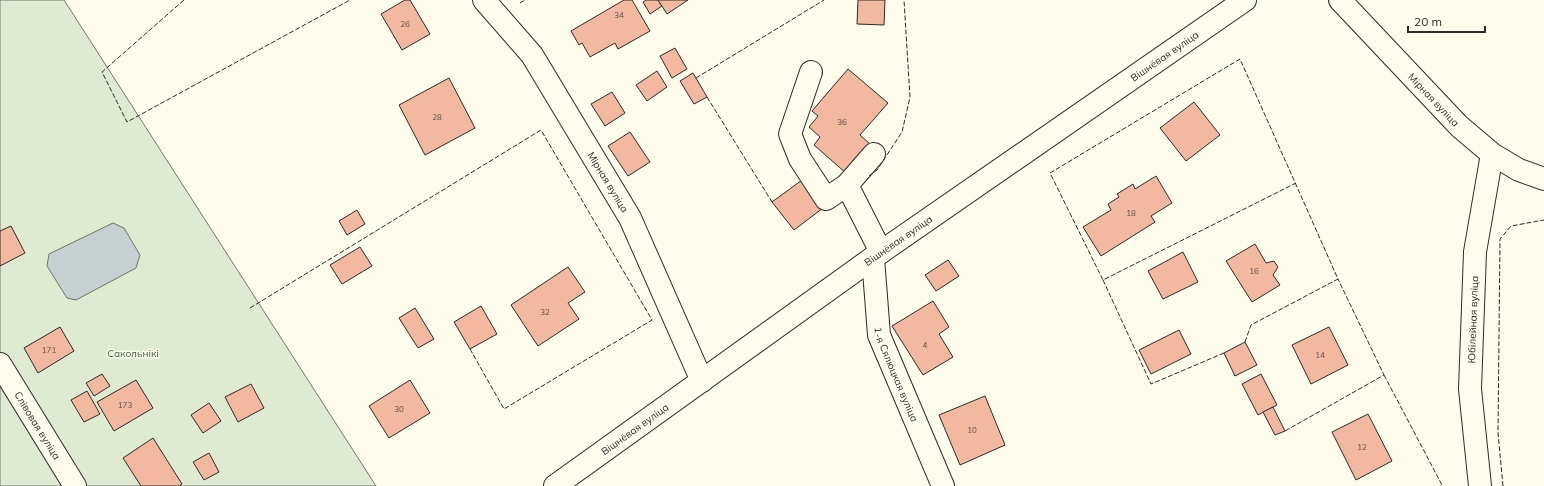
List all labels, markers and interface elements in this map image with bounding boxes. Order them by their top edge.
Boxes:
scale bar [1408,8,1485,34]
house number: 34 [614,10,624,20]
text: 20 m [1414,14,1442,29]
house number: 26 [400,19,410,29]
street label: Вішнёвая вуліца [1128,28,1201,84]
street label: Мірная вуліца [1405,71,1462,129]
house number: 28 [432,112,442,122]
house number: 36 [837,117,847,127]
street label: Мірная вуліца [585,149,631,215]
house number: 18 [1126,208,1136,218]
street label: Вішнёвая вуліца [862,212,935,269]
house number: 16 [1249,266,1259,276]
street label: Юбілейная вуліца [1465,276,1481,364]
house number: 32 [540,307,550,317]
street label: 1-я Сялюцкая вуліца [871,327,921,424]
house number: 4 [923,340,928,350]
house number: 171 [42,345,56,355]
park label: Сакольнікі [107,347,159,360]
house number: 14 [1315,350,1325,360]
street label: Слівовая вуліца [11,389,63,462]
house number: 173 [118,400,132,410]
street label: Вішнёвая вуліца [599,401,671,458]
house number: 30 [394,404,404,414]
house number: 10 [967,425,977,435]
house number: 12 [1357,442,1367,452]

